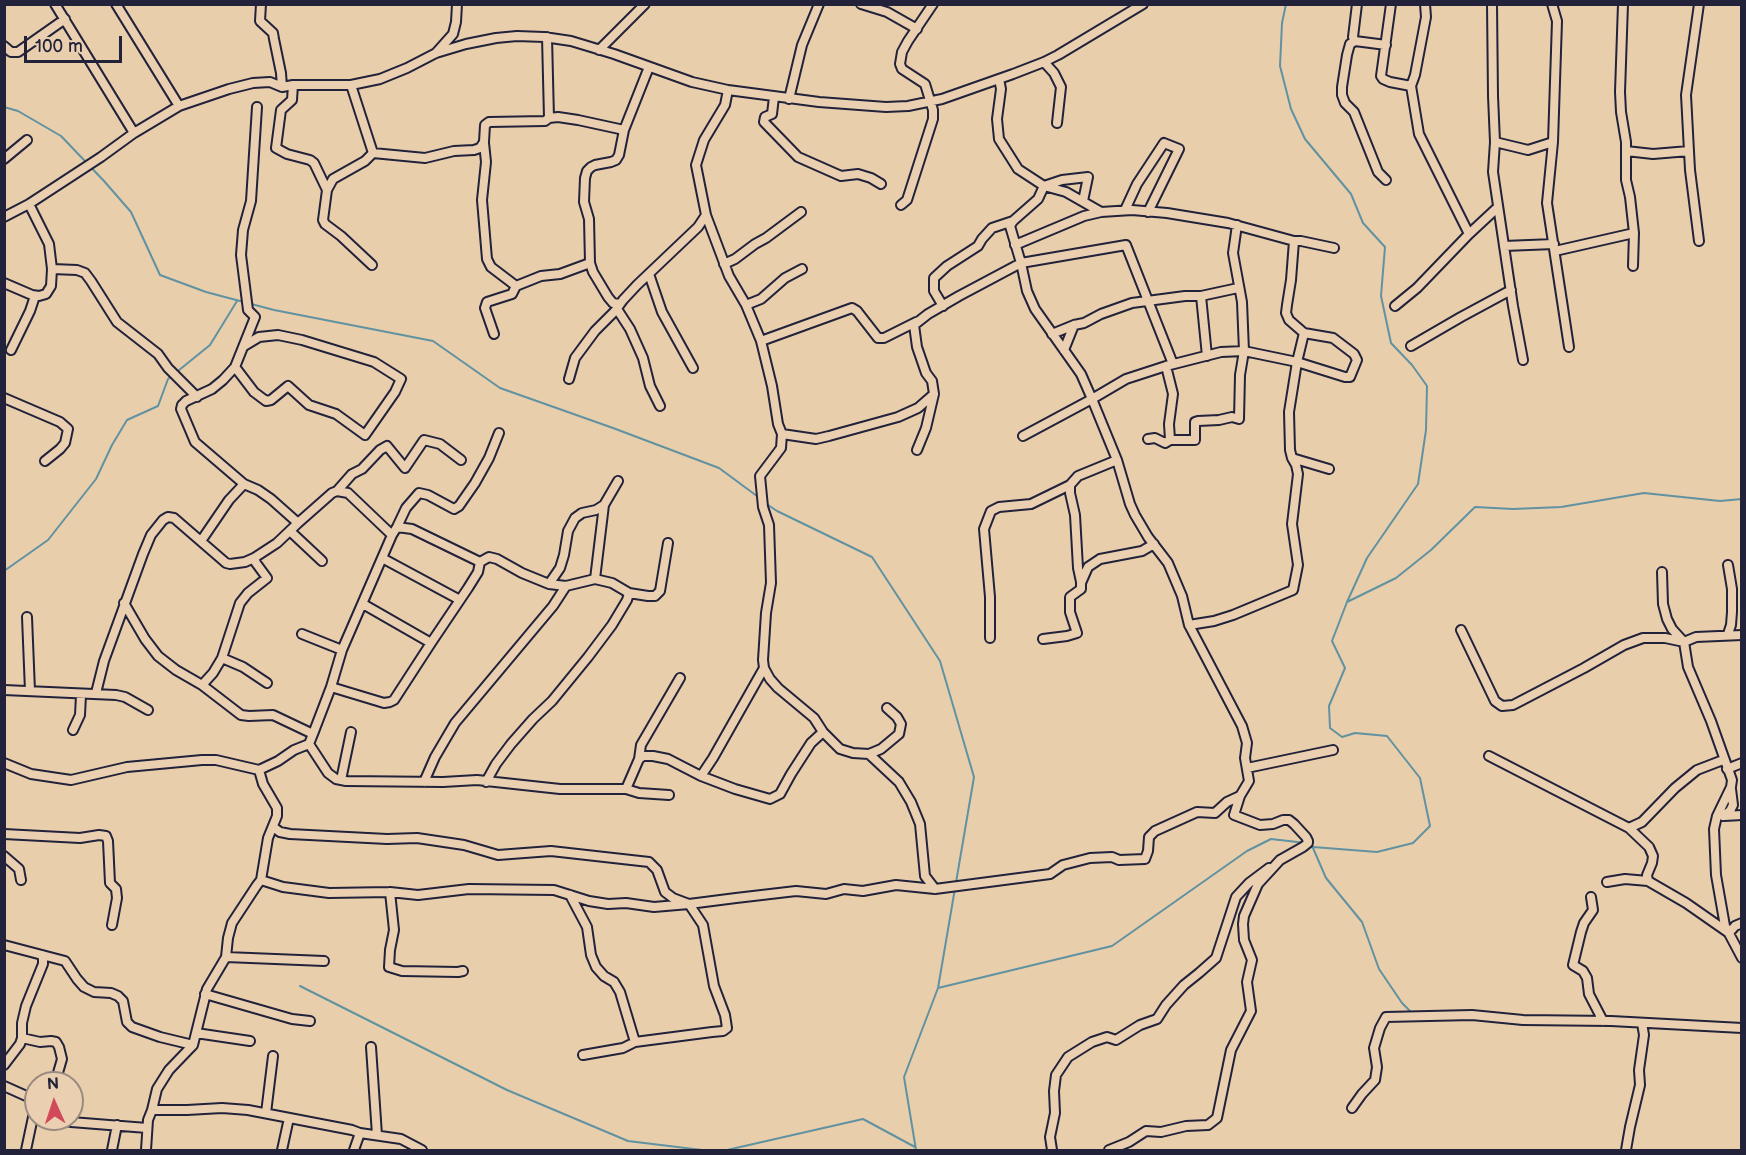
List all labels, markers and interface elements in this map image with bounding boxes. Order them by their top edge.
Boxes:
scale bar [27,24,124,62]
text: 100 m [35,36,83,57]
north arrow [24,1071,84,1131]
text: N [47,1075,60,1094]

